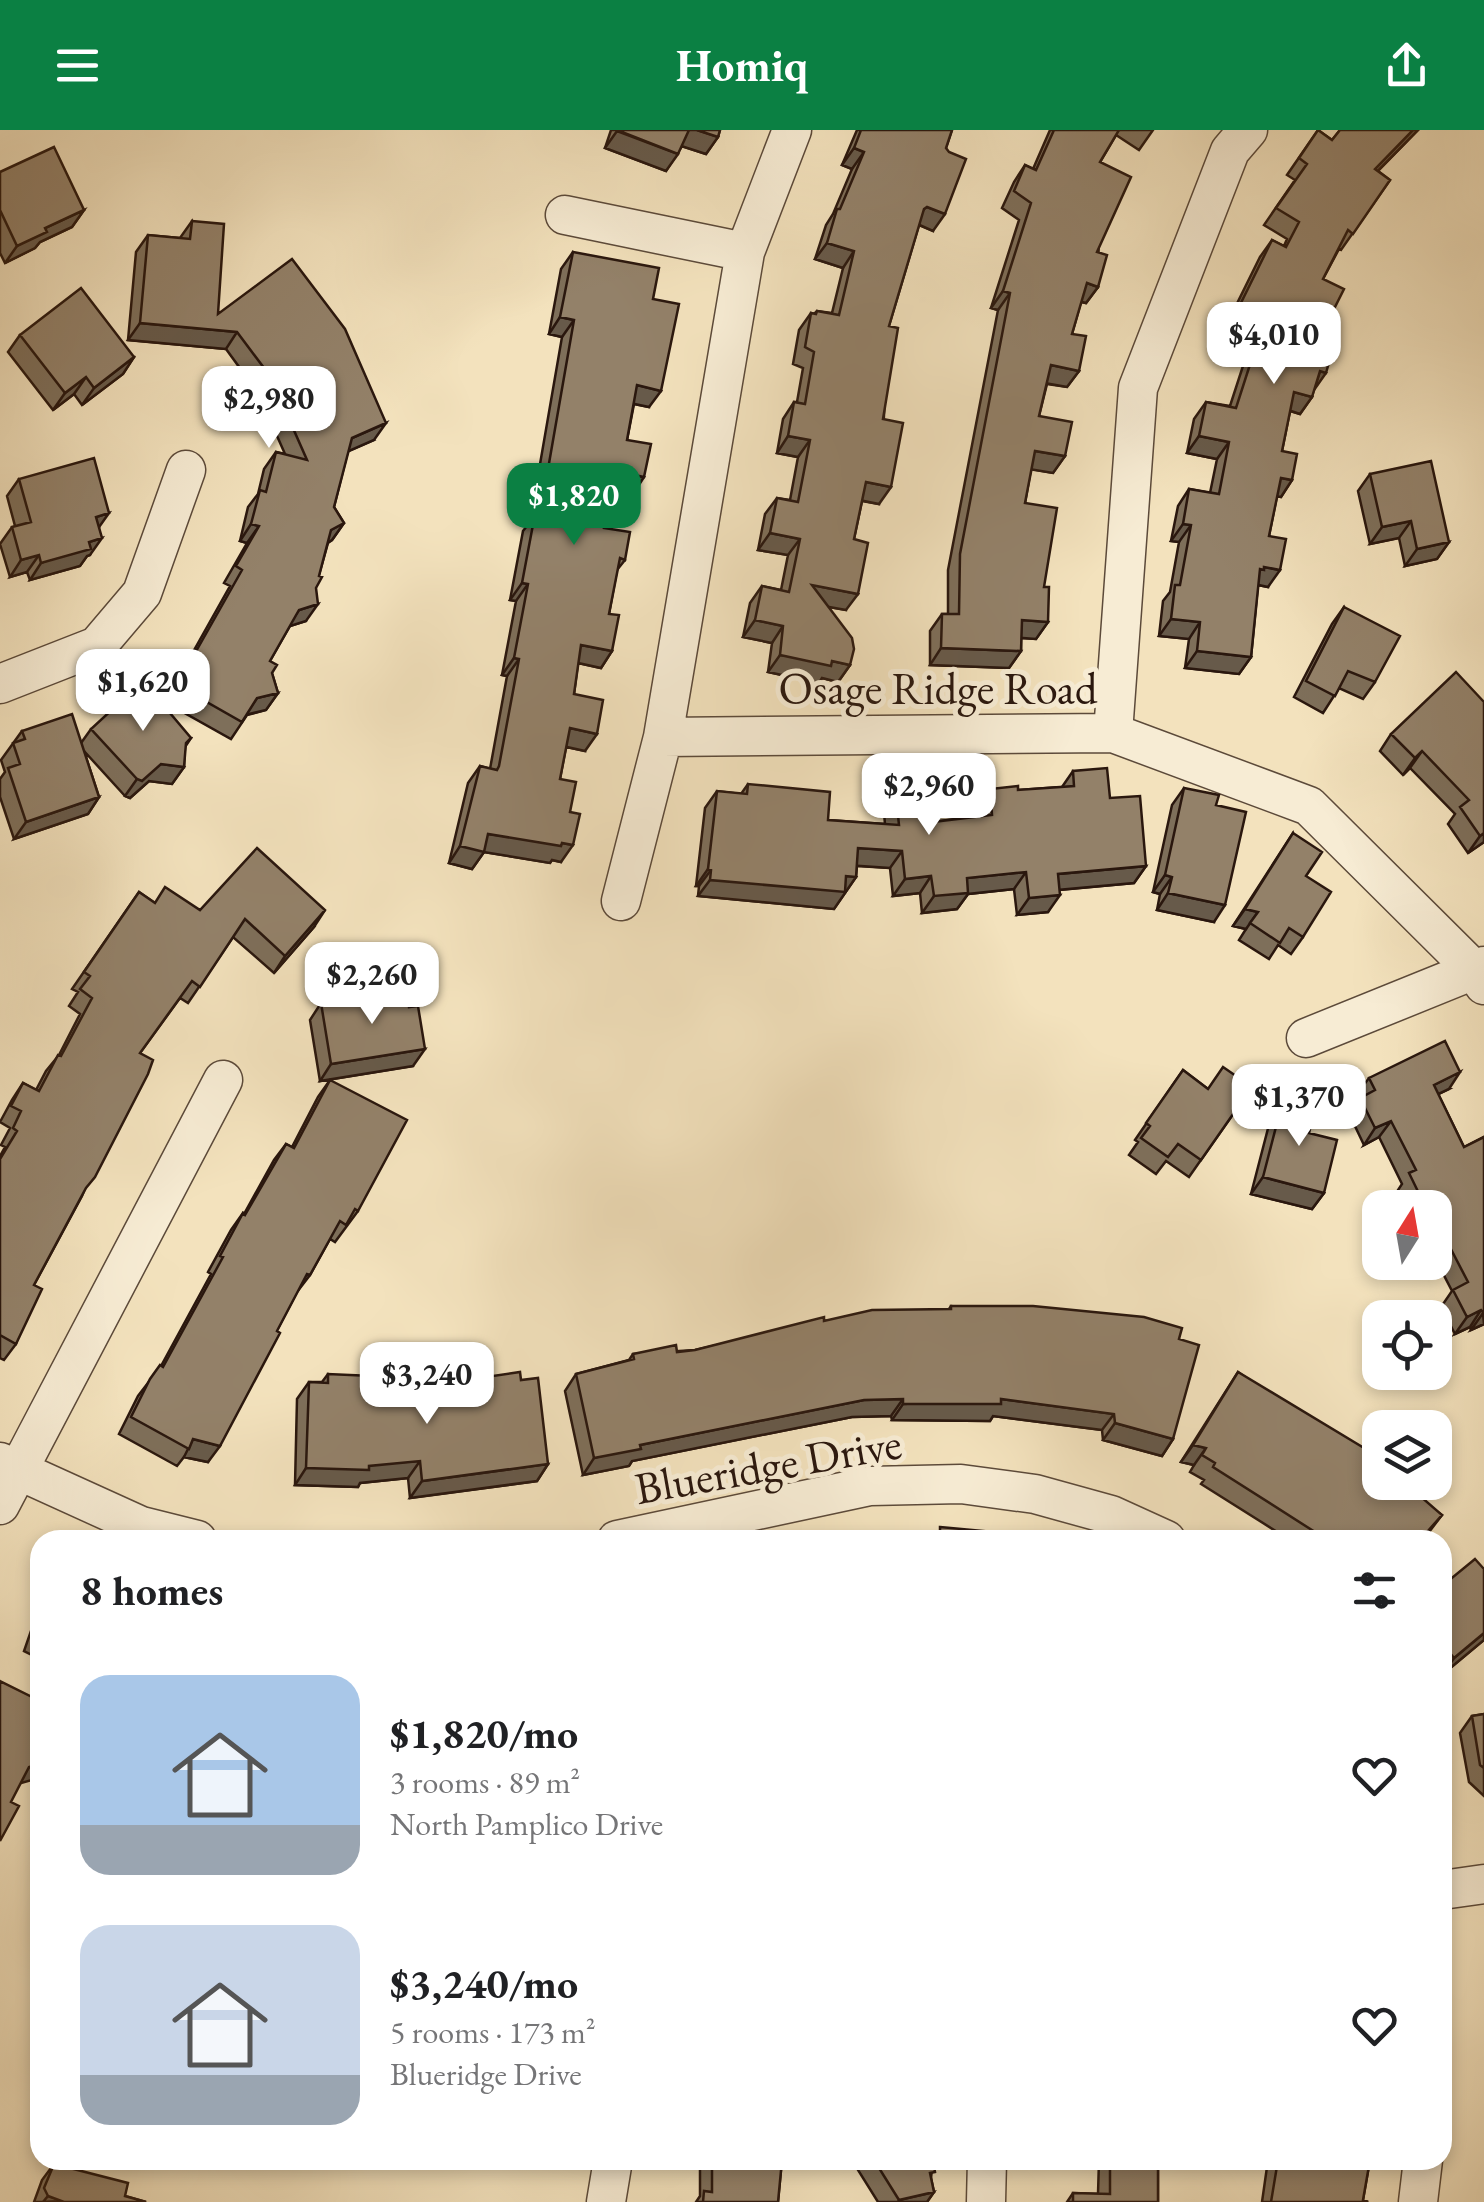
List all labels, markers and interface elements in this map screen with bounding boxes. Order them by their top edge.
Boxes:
text: Homiq [676,36,808,94]
icon: menu [50,38,105,93]
icon: share [1379,38,1434,93]
pin: $4,010 [1193,302,1355,387]
text: $4,010 [1229,313,1319,355]
pin: $2,980 [188,366,350,451]
text: $2,980 [224,377,314,419]
pin: $1,820 [493,463,655,548]
text: $1,820 [529,474,619,516]
pin: $1,620 [62,649,224,734]
street label: Osage Ridge Road [778,659,1098,717]
text: $1,620 [98,660,188,702]
pin: $2,960 [848,753,1010,838]
text: $2,960 [884,764,974,806]
pin: $2,260 [291,942,453,1027]
text: $2,260 [327,953,417,995]
pin: $1,370 [1218,1064,1380,1149]
text: $1,370 [1254,1075,1344,1117]
north arrow [1362,1190,1452,1280]
map controls [1362,1190,1452,1500]
button: locate [1362,1300,1452,1390]
pin: $3,240 [346,1342,508,1427]
text: $3,240 [382,1353,472,1395]
button: layers [1362,1410,1452,1500]
street label: Blueridge Drive [630,1413,906,1517]
text: 8 homes [80,1563,223,1618]
icon: filters [1347,1563,1402,1618]
text: $1,820/mo [390,1706,578,1761]
icon: home [160,1715,280,1835]
icon: heart [1347,1748,1402,1803]
text: 3 rooms · 89 m² [390,1761,580,1803]
text: North Pamplico Drive [390,1803,663,1845]
text: $3,240/mo [390,1956,578,2011]
icon: home [160,1965,280,2085]
icon: heart [1347,1998,1402,2053]
text: 5 rooms · 173 m² [390,2011,596,2053]
text: Blueridge Drive [390,2053,582,2095]

